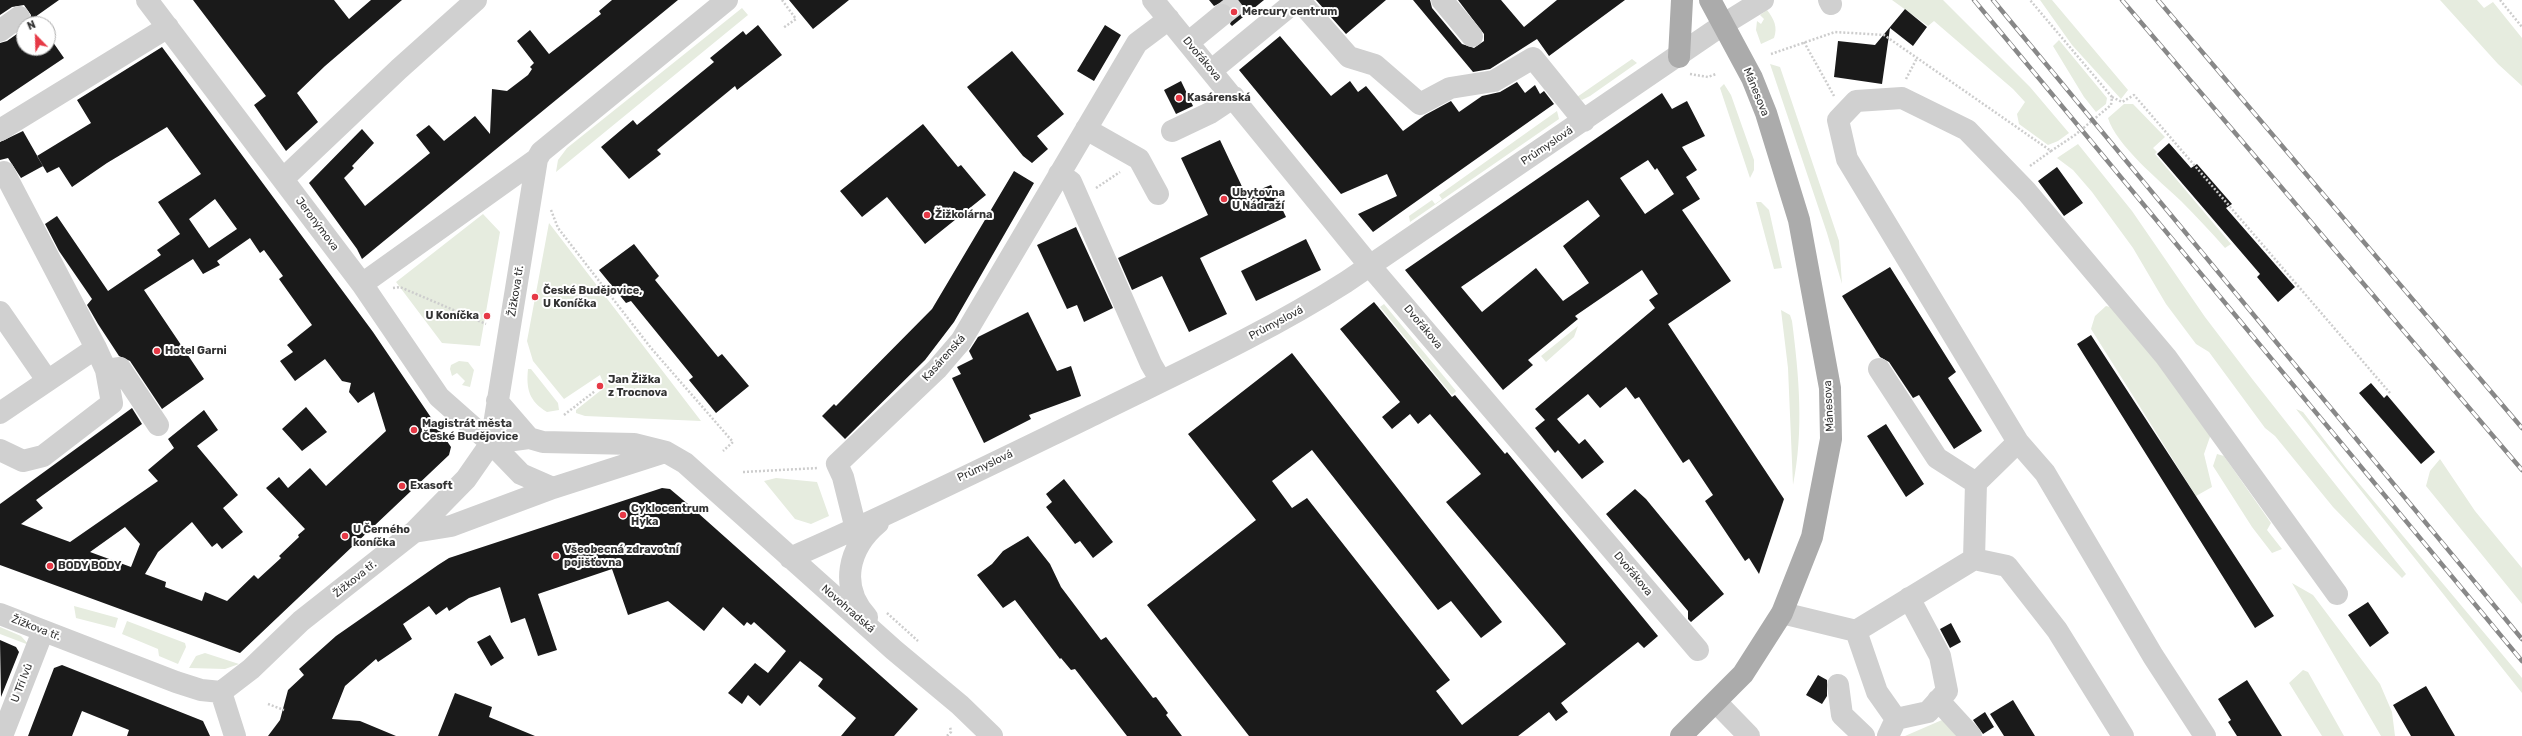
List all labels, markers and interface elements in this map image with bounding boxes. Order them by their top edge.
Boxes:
place label: Mercury centrum [1242,5,1337,19]
marker: Mercury centrum [1229,7,1239,17]
north arrow [16,16,56,56]
text: N [25,18,38,33]
street label: Dvořákova [1180,34,1224,84]
street label: Mánesova [1740,66,1772,118]
place label: Kasárenská [1187,91,1251,105]
marker: Kasárenská [1174,93,1184,103]
street label: Průmyslová [1519,124,1575,168]
place label: Ubytovna U Nádraží [1232,186,1285,212]
marker: Ubytovna U Nádraží [1219,194,1229,204]
street label: Jeronýmova [292,195,342,253]
place label: Žižkolárna [935,208,992,222]
marker: Žižkolárna [922,210,932,220]
street label: Žižkova tř. [505,264,527,318]
place label: České Budějovice, U Koníčka [543,284,642,310]
marker: České Budějovice, U Koníčka [530,292,540,302]
street label: Dvořákova [1401,302,1445,352]
street label: Průmyslová [1247,303,1305,343]
place label: U Koníčka [425,309,479,323]
marker: U Koníčka [482,311,492,321]
street label: Kasárenská [920,332,968,384]
place label: Hotel Garni [165,344,227,358]
marker: Hotel Garni [152,346,162,356]
place label: Jan Žižka z Trocnova [608,373,667,399]
street label: Mánesova [1821,380,1837,432]
marker: Jan Žižka z Trocnova [595,381,605,391]
place label: Magistrát města České Budějovice [422,417,518,443]
marker: Magistrát města České Budějovice [409,425,419,435]
street label: Průmyslová [955,447,1015,485]
place label: Exasoft [410,479,453,493]
marker: Exasoft [397,481,407,491]
place label: Cyklocentrum Hyka [631,502,709,528]
marker: Cyklocentrum Hyka [618,510,628,520]
place label: U Černého koníčka [353,523,410,549]
marker: U Černého koníčka [340,531,350,541]
place label: Všeobecná zdravotní pojišťovna [564,543,679,569]
street label: Dvořákova [1611,549,1655,599]
marker: Všeobecná zdravotní pojišťovna [551,551,561,561]
street label: Žižkova tř. [331,558,379,600]
place label: BODY BODY [58,559,122,573]
marker: BODY BODY [45,561,55,571]
street label: Novohradská [819,582,877,636]
street label: Žižkova tř. [10,613,62,643]
street label: U Tří lvů [8,661,36,705]

